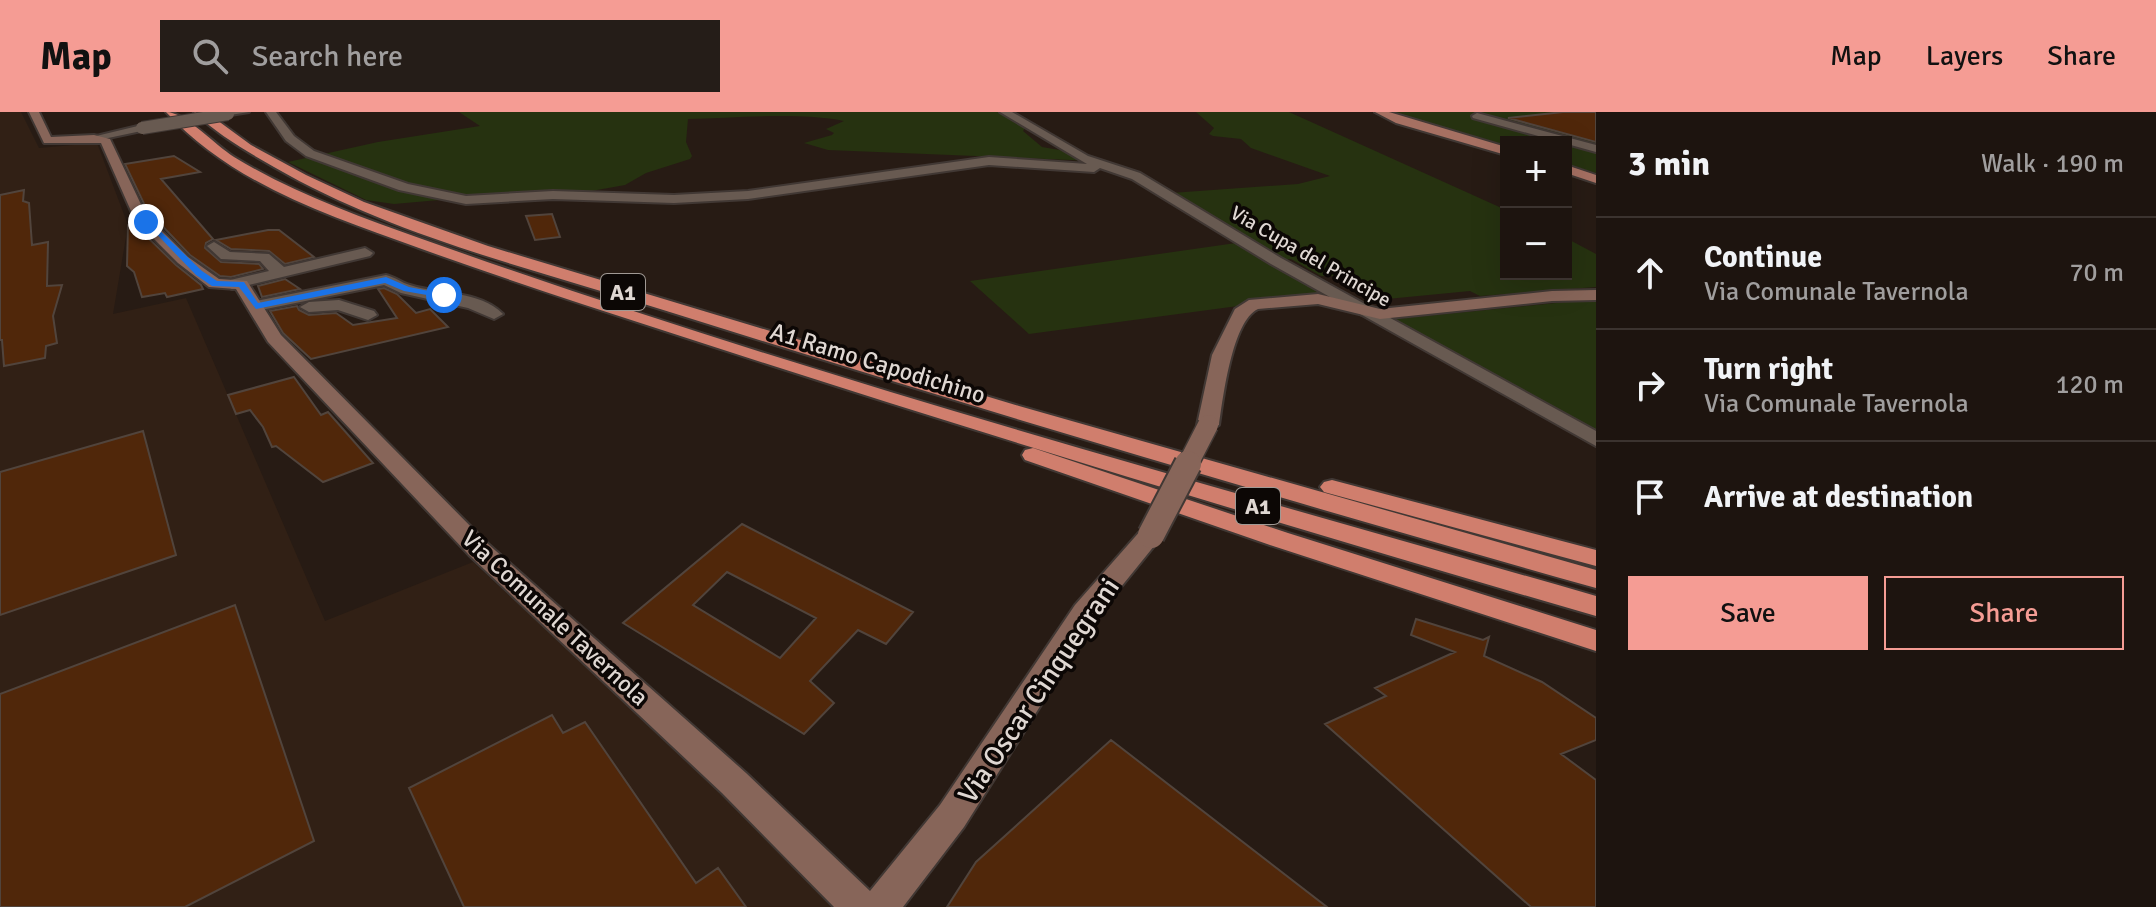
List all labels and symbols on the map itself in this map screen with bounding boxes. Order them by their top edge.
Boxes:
street label: Via Cupa del Principe [1226,200,1395,313]
route end [128,204,164,240]
road number: A1 [601,274,645,310]
route start [426,277,462,313]
street label: A1 Ramo Capodichino [767,316,989,410]
road number: A1 [1236,488,1280,524]
street label: Via Comunale Tavernola [455,524,655,712]
street label: Via Oscar Cinquegrani [951,571,1127,810]

